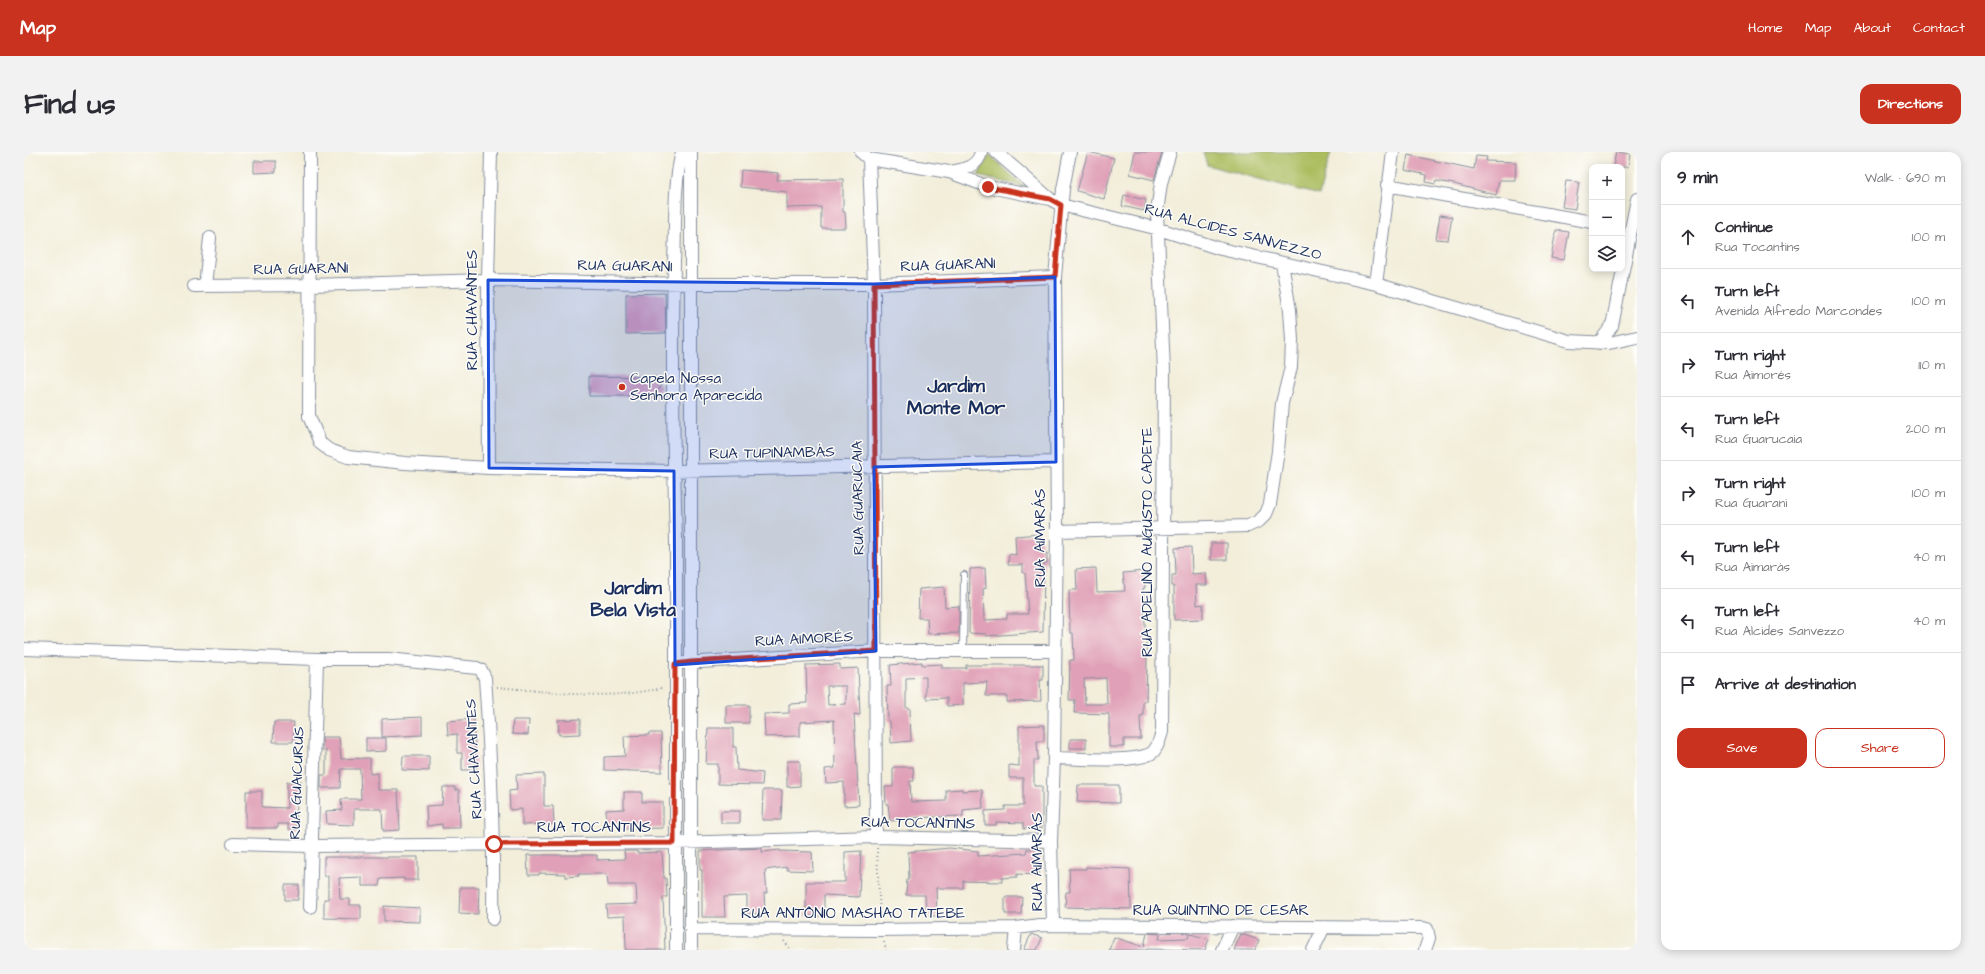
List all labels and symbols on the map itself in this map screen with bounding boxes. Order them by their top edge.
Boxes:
route end [979,178,997,196]
street label: RUA ALCIDES SANVEZZO [1142,198,1324,266]
street label: RUA CHAVANTES [462,249,483,370]
street label: RUA GUARANI [900,253,996,277]
street label: RUA GUARANI [577,255,673,277]
street label: RUA GUARANI [253,258,349,280]
place label: Capela Nossa Senhora Aparecida [630,368,762,406]
district label: Jardim Monte Mor [907,373,1006,422]
marker: Capela Nossa Senhora Aparecida [617,382,627,392]
street label: RUA ADELINO AUGUSTO CADETE [1137,427,1158,657]
street label: RUA GUARUCAIA [846,440,869,555]
street label: RUA TUPINAMBÁS [709,441,835,465]
street label: RUA AIMARÁS [1030,488,1051,587]
district label: Jardim Bela Vista [590,575,676,624]
street label: RUA AIMORÉS [754,626,854,652]
street label: RUA CHAVANTES [460,698,488,820]
street label: RUA GUAICURUS [285,726,309,840]
street label: RUA TOCANTINS [861,812,976,835]
street label: RUA AIMARÁS [1027,812,1048,911]
street label: RUA TOCANTINS [537,817,652,838]
route start [485,835,503,853]
street label: RUA QUINTINO DE CESAR [1133,900,1309,921]
street label: RUA ANTÔNIO MASHAO TATEBE [741,903,965,924]

